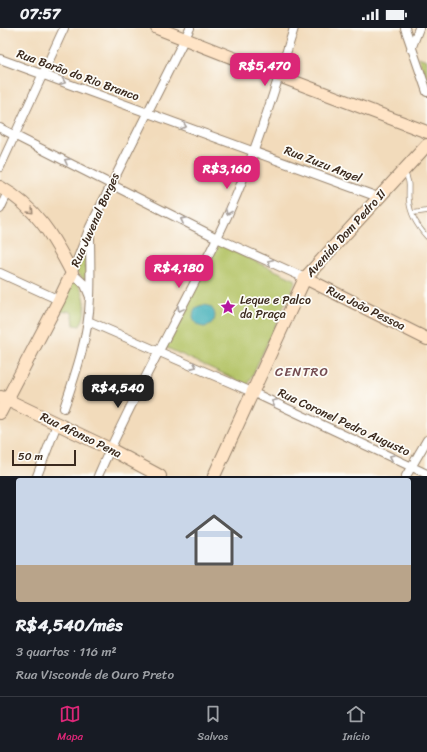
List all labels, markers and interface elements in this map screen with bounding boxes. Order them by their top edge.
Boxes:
text: 07:57 [20,1,60,27]
street label: Rua Barão do Rio Branco [14,43,142,107]
pin: R$5,470 [228,53,302,87]
text: R$5,470 [239,54,291,77]
one-way arrow [59,78,66,86]
one-way arrow [180,122,187,130]
street label: Rua Zuzu Angel [281,139,366,189]
pin: R$3,160 [190,156,264,190]
text: R$3,160 [203,157,251,180]
one-way arrow [63,158,71,166]
street label: Rua Juvenal Borges [64,169,126,271]
street label: Avenida Dom Pedro II [300,184,392,283]
one-way arrow [26,206,33,214]
one-way arrow [225,209,233,216]
one-way arrow [179,217,187,225]
pin: R$4,180 [142,255,216,289]
text: R$4,180 [154,256,204,279]
one-way arrow [266,259,274,267]
street label: Rua João Pessoa [323,279,409,337]
place label: Leque e Palco da Praça [240,289,311,325]
place icon: Leque e Palco da Praça [219,298,237,316]
one-way arrow [177,305,184,313]
district label: CENTRO [275,360,329,383]
one-way arrow [189,361,197,369]
pin: R$4,540 [81,375,155,409]
text: R$4,540 [92,376,144,399]
street label: Rua Coronel Pedro Augusto [274,382,414,462]
one-way arrow [270,399,278,407]
street label: Rua Afonso Pena [36,406,126,464]
text: 50 m [18,447,43,466]
scale bar [12,448,76,467]
one-way arrow [388,454,396,462]
icon: home [178,504,250,576]
text: R$4,540/mês [16,610,123,640]
text: 3 quartos · 116 m² [16,640,117,663]
text: Rua Visconde de Ouro Preto [16,663,174,686]
tab: Mapa [57,703,83,746]
tab: Salvos [197,703,228,746]
tab: Início [342,703,370,746]

